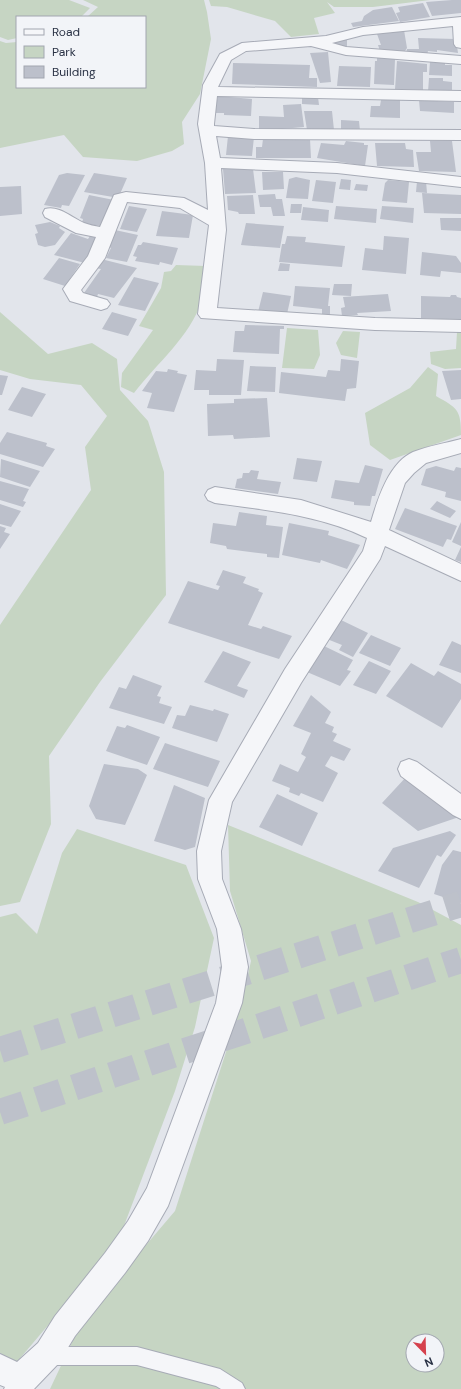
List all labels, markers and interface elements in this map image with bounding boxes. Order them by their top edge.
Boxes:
legend [16,16,146,88]
text: Road [52,24,80,40]
text: Park [52,44,76,60]
text: Building [52,64,96,80]
north arrow [405,1333,445,1373]
text: N [422,1354,435,1370]

